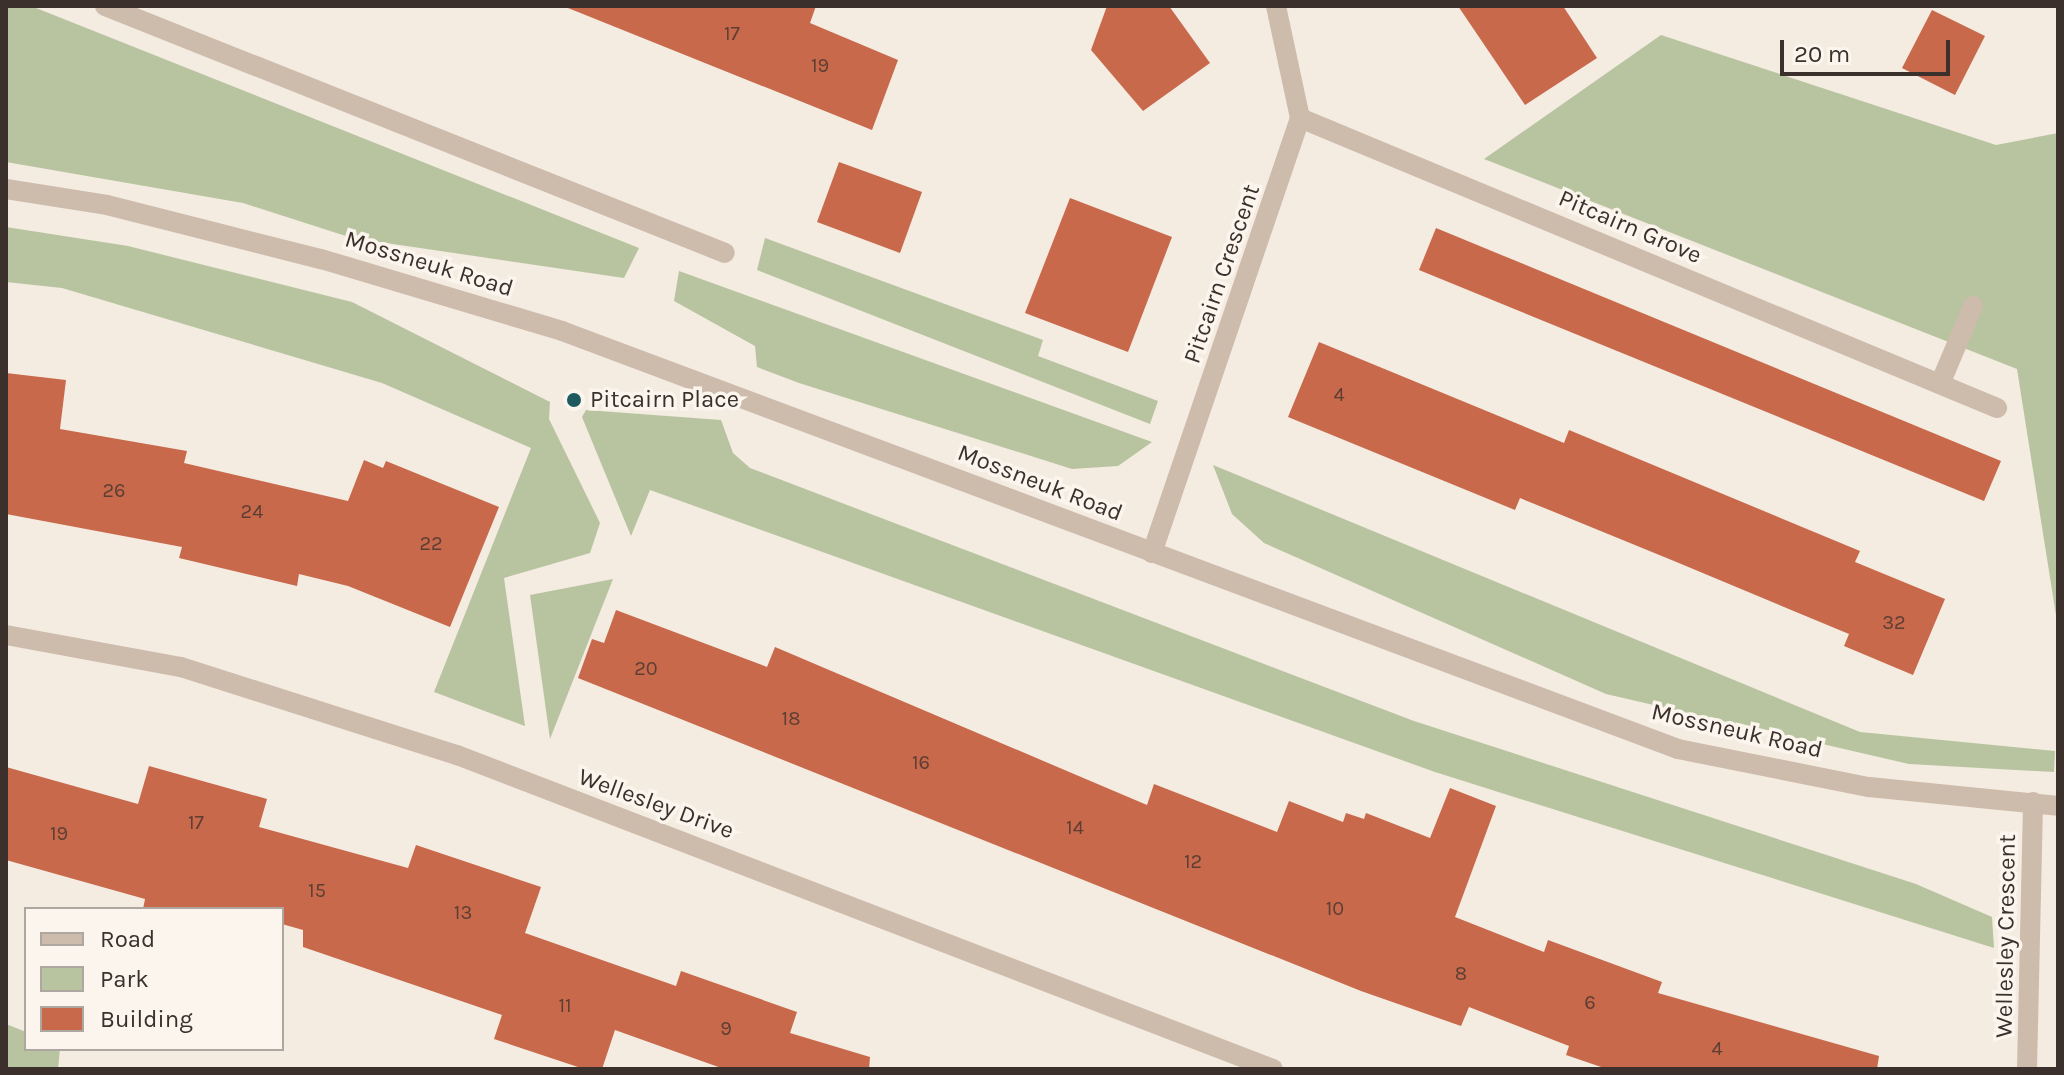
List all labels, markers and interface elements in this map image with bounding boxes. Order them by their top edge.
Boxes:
house number: 17 [724,21,740,45]
scale bar [1784,24,1954,74]
text: 20 m [1794,40,1850,68]
house number: 19 [811,53,829,77]
street label: Pitcairn Crescent [1178,181,1266,367]
street label: Pitcairn Grove [1554,184,1706,270]
street label: Mossneuk Road [341,225,517,303]
house number: 4 [1333,382,1345,406]
place label: Pitcairn Place [590,386,739,414]
marker: Pitcairn Place [565,391,583,409]
street label: Mossneuk Road [953,438,1127,528]
house number: 26 [102,478,126,502]
house number: 24 [241,499,263,523]
house number: 22 [419,531,443,555]
house number: 32 [1882,610,1906,634]
house number: 20 [634,656,658,680]
street label: Mossneuk Road [1649,697,1825,765]
house number: 18 [782,706,800,730]
house number: 16 [912,750,930,774]
street label: Wellesley Drive [574,763,738,845]
house number: 17 [188,810,204,834]
house number: 14 [1066,815,1084,839]
house number: 19 [50,821,68,845]
street label: Wellesley Crescent [1990,834,2022,1038]
house number: 12 [1184,849,1202,873]
house number: 15 [308,878,326,902]
house number: 10 [1326,896,1344,920]
house number: 13 [454,900,472,924]
legend [24,907,284,1051]
text: Road [100,925,155,953]
house number: 8 [1455,961,1467,985]
text: Park [100,965,149,993]
house number: 6 [1584,990,1596,1014]
house number: 11 [558,993,572,1017]
text: Building [100,1005,193,1033]
house number: 9 [720,1016,732,1040]
house number: 4 [1711,1036,1723,1060]

